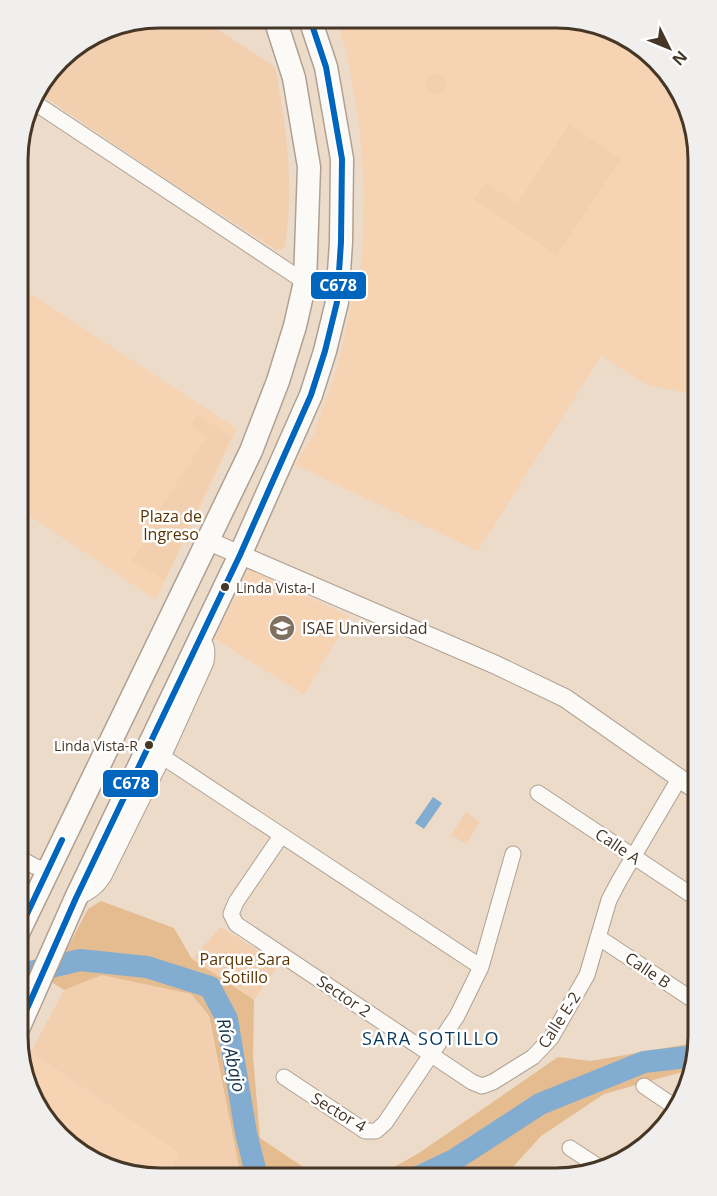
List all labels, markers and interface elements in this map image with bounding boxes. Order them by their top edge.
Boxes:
north arrow [639,18,699,78]
text: N [667,46,692,70]
line badge: C678 [310,271,367,300]
text: C678 [319,274,357,296]
park label: Plaza de Ingreso [140,505,202,545]
place label: Linda Vista-I [236,578,315,597]
marker: Linda Vista-I [219,581,231,593]
school or university icon: ISAE Universidad [267,613,297,643]
place label: ISAE Universidad [302,617,428,639]
place label: Linda Vista-R [54,736,138,755]
marker: Linda Vista-R [143,739,155,751]
line badge: C678 [102,769,159,798]
text: C678 [112,772,150,794]
street label: Calle A [591,823,646,870]
street label: Calle B [621,947,675,993]
park label: Parque Sara Sotillo [200,948,290,988]
street label: Sector 2 [313,970,375,1022]
street label: Calle E-2 [533,987,585,1053]
water label: Río Abajo [212,1016,252,1094]
district label: SARA SOTILLO [362,1026,500,1050]
street label: Sector 4 [307,1087,371,1137]

